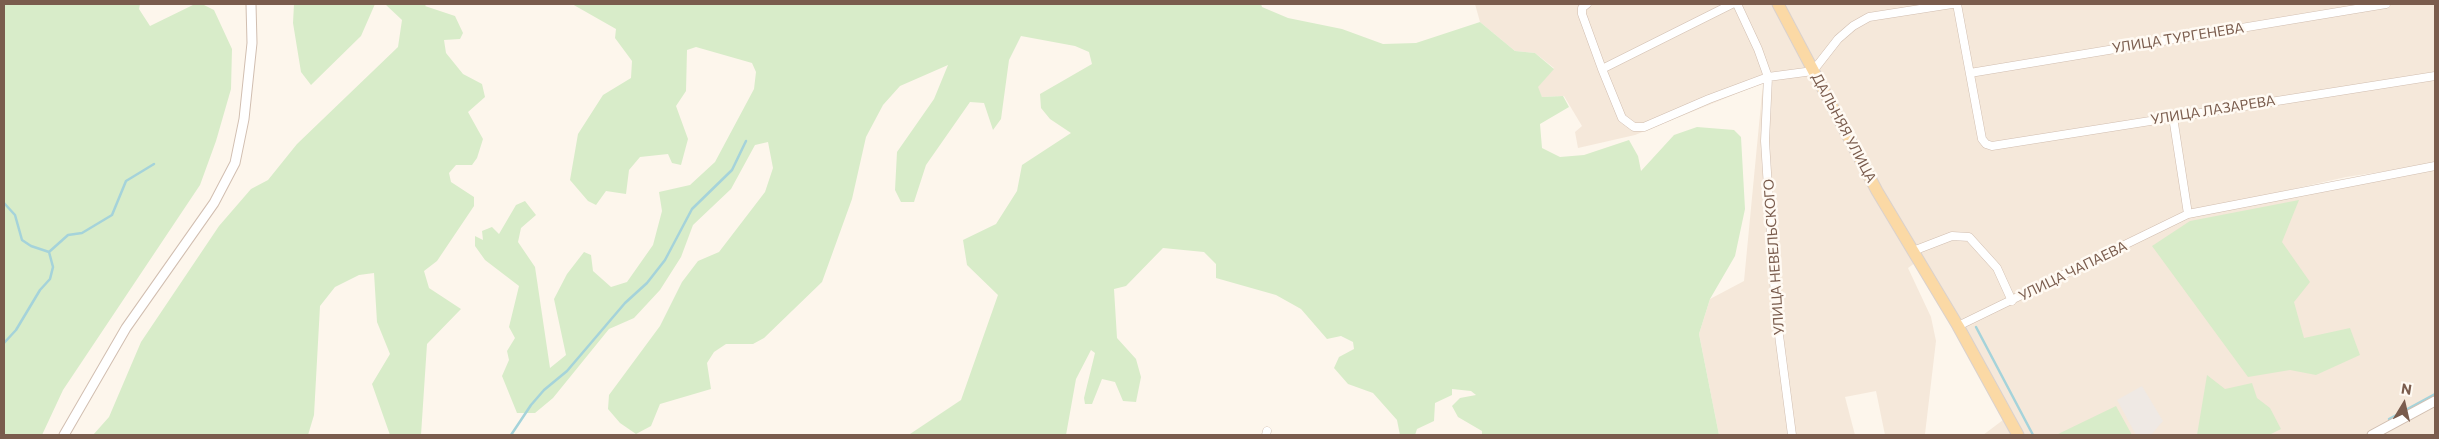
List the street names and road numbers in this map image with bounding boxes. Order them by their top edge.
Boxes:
street label: УЛИЦА ТУРГЕНЕВА [2111,19,2245,57]
street label: ДАЛЬНЯЯ УЛИЦА [1808,70,1880,186]
street label: УЛИЦА ЛАЗАРЕВА [2150,92,2276,128]
street label: УЛИЦА НЕВЕЛЬСКОГО [1760,178,1788,336]
street label: УЛИЦА ЧАПАЕВА [2016,237,2130,305]

